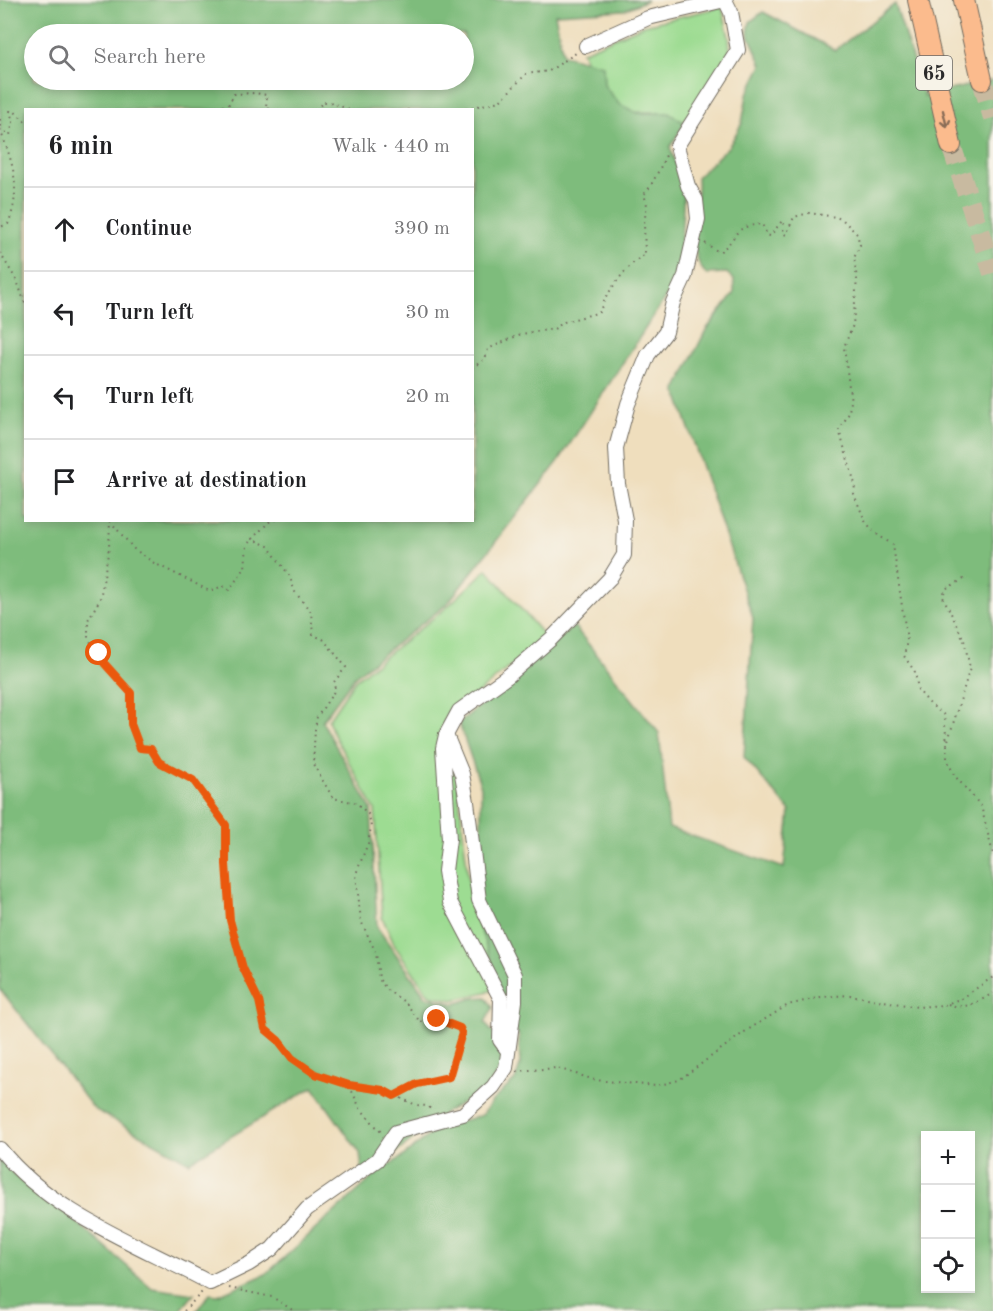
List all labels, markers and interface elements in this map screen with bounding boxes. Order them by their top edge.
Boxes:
search box [24,24,474,90]
icon: search [45,41,78,74]
text: Search here [93,46,206,68]
road number: 65 [916,56,952,90]
one-way arrow [940,108,951,128]
text: 6 min [48,134,113,160]
text: Walk · 440 m [331,137,450,157]
icon: ahead [48,213,81,246]
text: Continue [105,218,192,240]
text: 390 m [394,219,450,239]
icon: left [48,297,81,330]
text: Turn left [105,302,194,324]
text: 30 m [405,303,450,323]
icon: left [48,381,81,414]
text: Turn left [105,386,194,408]
text: 20 m [405,387,450,407]
icon: arrive [48,465,81,498]
text: Arrive at destination [105,470,307,492]
route start [85,639,111,665]
route end [423,1005,449,1031]
map controls [921,1131,975,1293]
button: + [921,1131,975,1185]
button: − [921,1185,975,1239]
button: locate [921,1239,975,1293]

